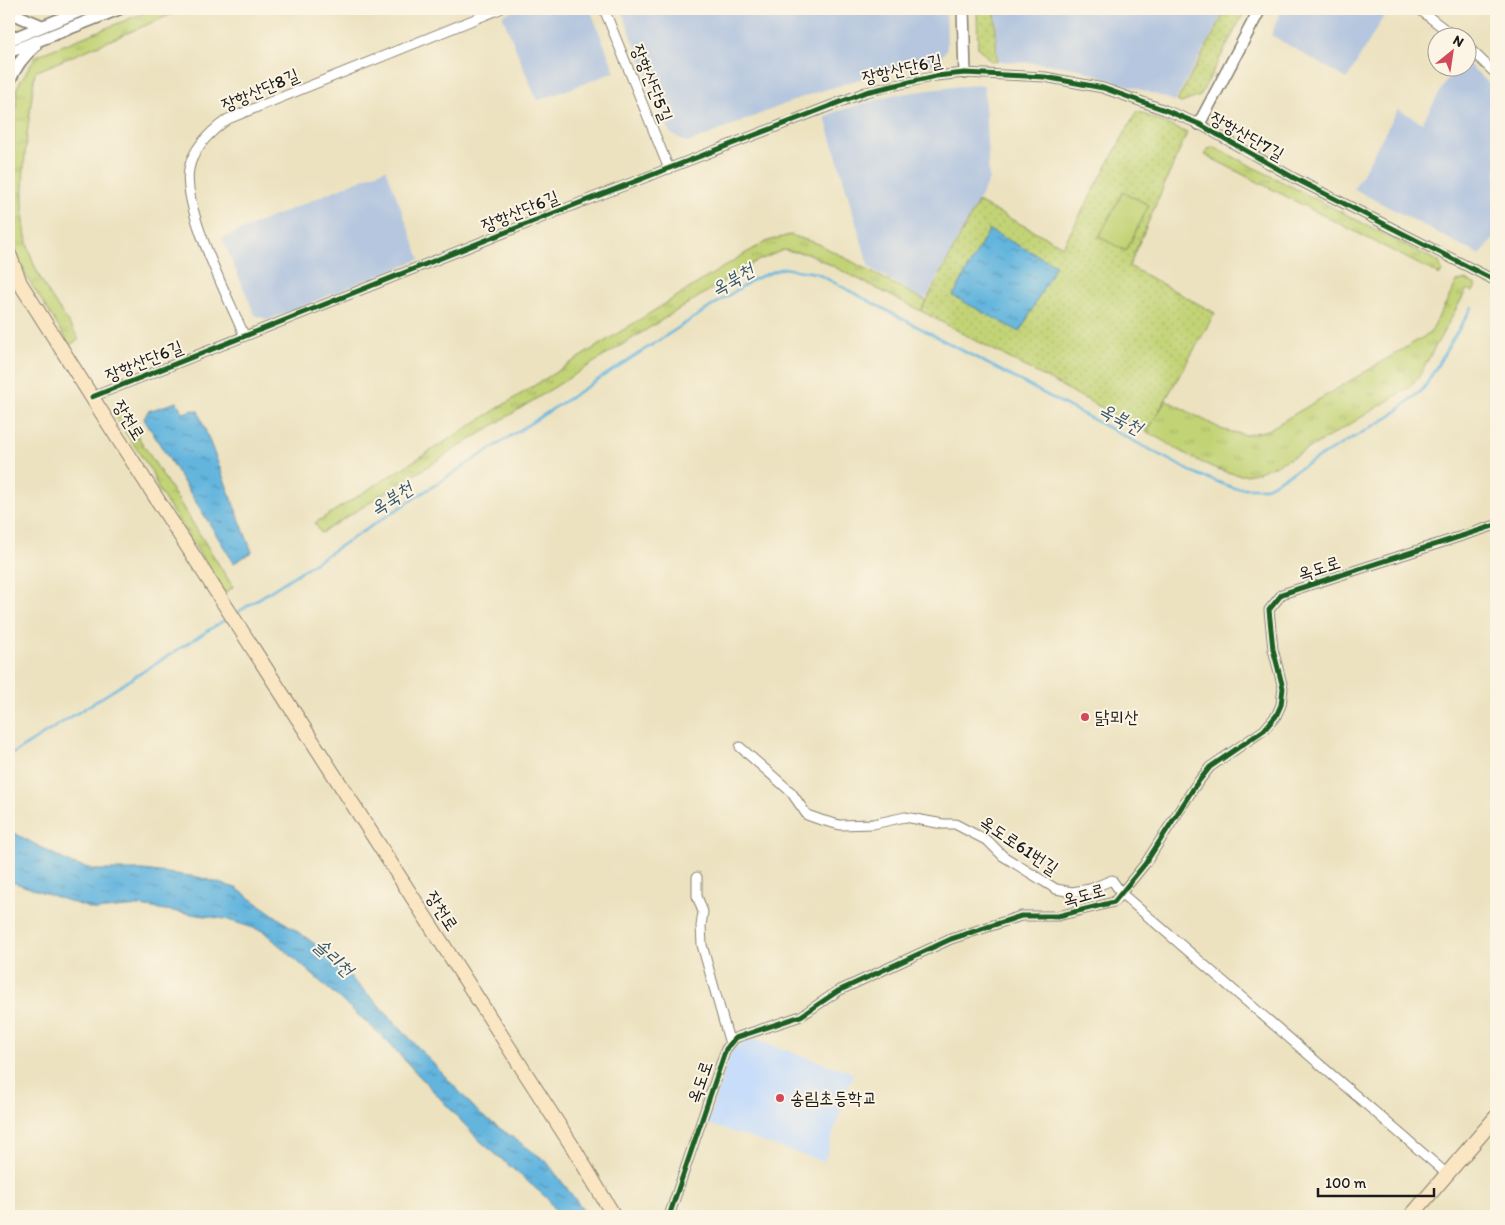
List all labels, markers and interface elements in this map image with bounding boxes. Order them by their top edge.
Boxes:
north arrow [1428,28,1478,78]
text: N [1450,31,1467,51]
street label: 장항산단5길 [626,41,678,126]
street label: 장항산단6길 [860,49,945,89]
street label: 장항산단8길 [218,64,303,116]
street label: 장항산단7길 [1206,107,1288,166]
street label: 장항산단6길 [478,185,563,237]
water label: 옥북천 [707,257,759,301]
street label: 장항산단6길 [102,335,187,387]
street label: 장천로 [108,396,150,444]
water label: 옥북천 [1095,398,1148,440]
water label: 옥북천 [366,475,418,521]
street label: 옥도로 [1295,551,1343,585]
place label: 닭뫼산 [1095,706,1139,728]
marker: 닭뫼산 [1079,711,1091,723]
street label: 옥도로61번길 [975,811,1063,880]
street label: 옥도로 [1060,878,1108,912]
street label: 장천로 [421,887,463,935]
water label: 솔리천 [309,933,360,982]
street label: 옥도로 [683,1058,717,1106]
place label: 송림초등학교 [790,1087,877,1109]
marker: 송림초등학교 [774,1092,786,1104]
scale bar [1318,1165,1434,1197]
text: 100 m [1325,1174,1367,1192]

